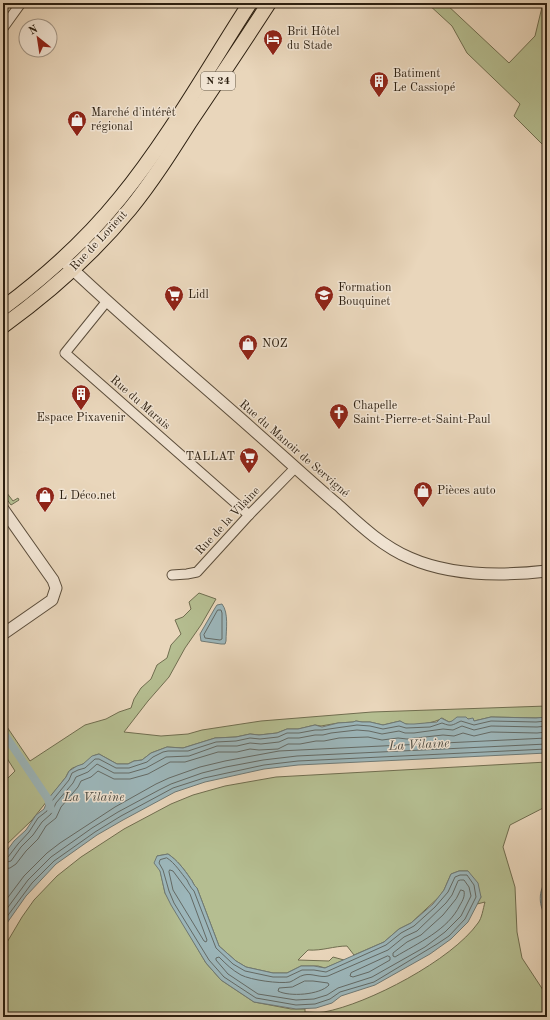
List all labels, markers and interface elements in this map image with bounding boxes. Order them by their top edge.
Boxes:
north arrow [18,18,58,58]
text: N [27,23,41,38]
place label: Brit Hôtel du Stade [287,26,339,52]
hotel icon: Brit Hôtel du Stade [262,28,284,56]
place label: Batiment Le Cassiopé [393,68,456,94]
building icon: Batiment Le Cassiopé [368,70,390,98]
road number: N 24 [201,72,235,90]
place label: Marché d'intérêt régional [91,107,176,133]
shop icon: Marché d'intérêt régional [66,109,88,137]
street label: Rue de Lorient [68,209,130,273]
place label: Formation Bouquinet [338,282,392,308]
supermarket icon: Lidl [163,284,185,312]
school or university icon: Formation Bouquinet [313,284,335,312]
place label: Lidl [188,289,209,301]
shop icon: NOZ [237,333,259,361]
place label: NOZ [262,338,288,350]
street label: Rue du Marais [108,374,172,432]
building icon: Espace Pixavenir [70,383,92,411]
street label: Rue du Manoir de Servigné [237,398,351,500]
place label: Chapelle Saint-Pierre-et-Saint-Paul [353,400,491,426]
church icon: Chapelle Saint-Pierre-et-Saint-Paul [328,402,350,430]
place label: Espace Pixavenir [37,412,126,424]
supermarket icon: TALLAT [238,446,260,474]
place label: TALLAT [185,451,235,463]
shop icon: Pièces auto [412,480,434,508]
street label: Rue de la Vilaine [194,484,263,557]
shop icon: L Déco.net [34,485,56,513]
place label: Pièces auto [437,485,496,497]
place label: L Déco.net [59,490,116,502]
water label: La Vilaine [387,737,450,753]
water label: La Vilaine [63,791,125,804]

